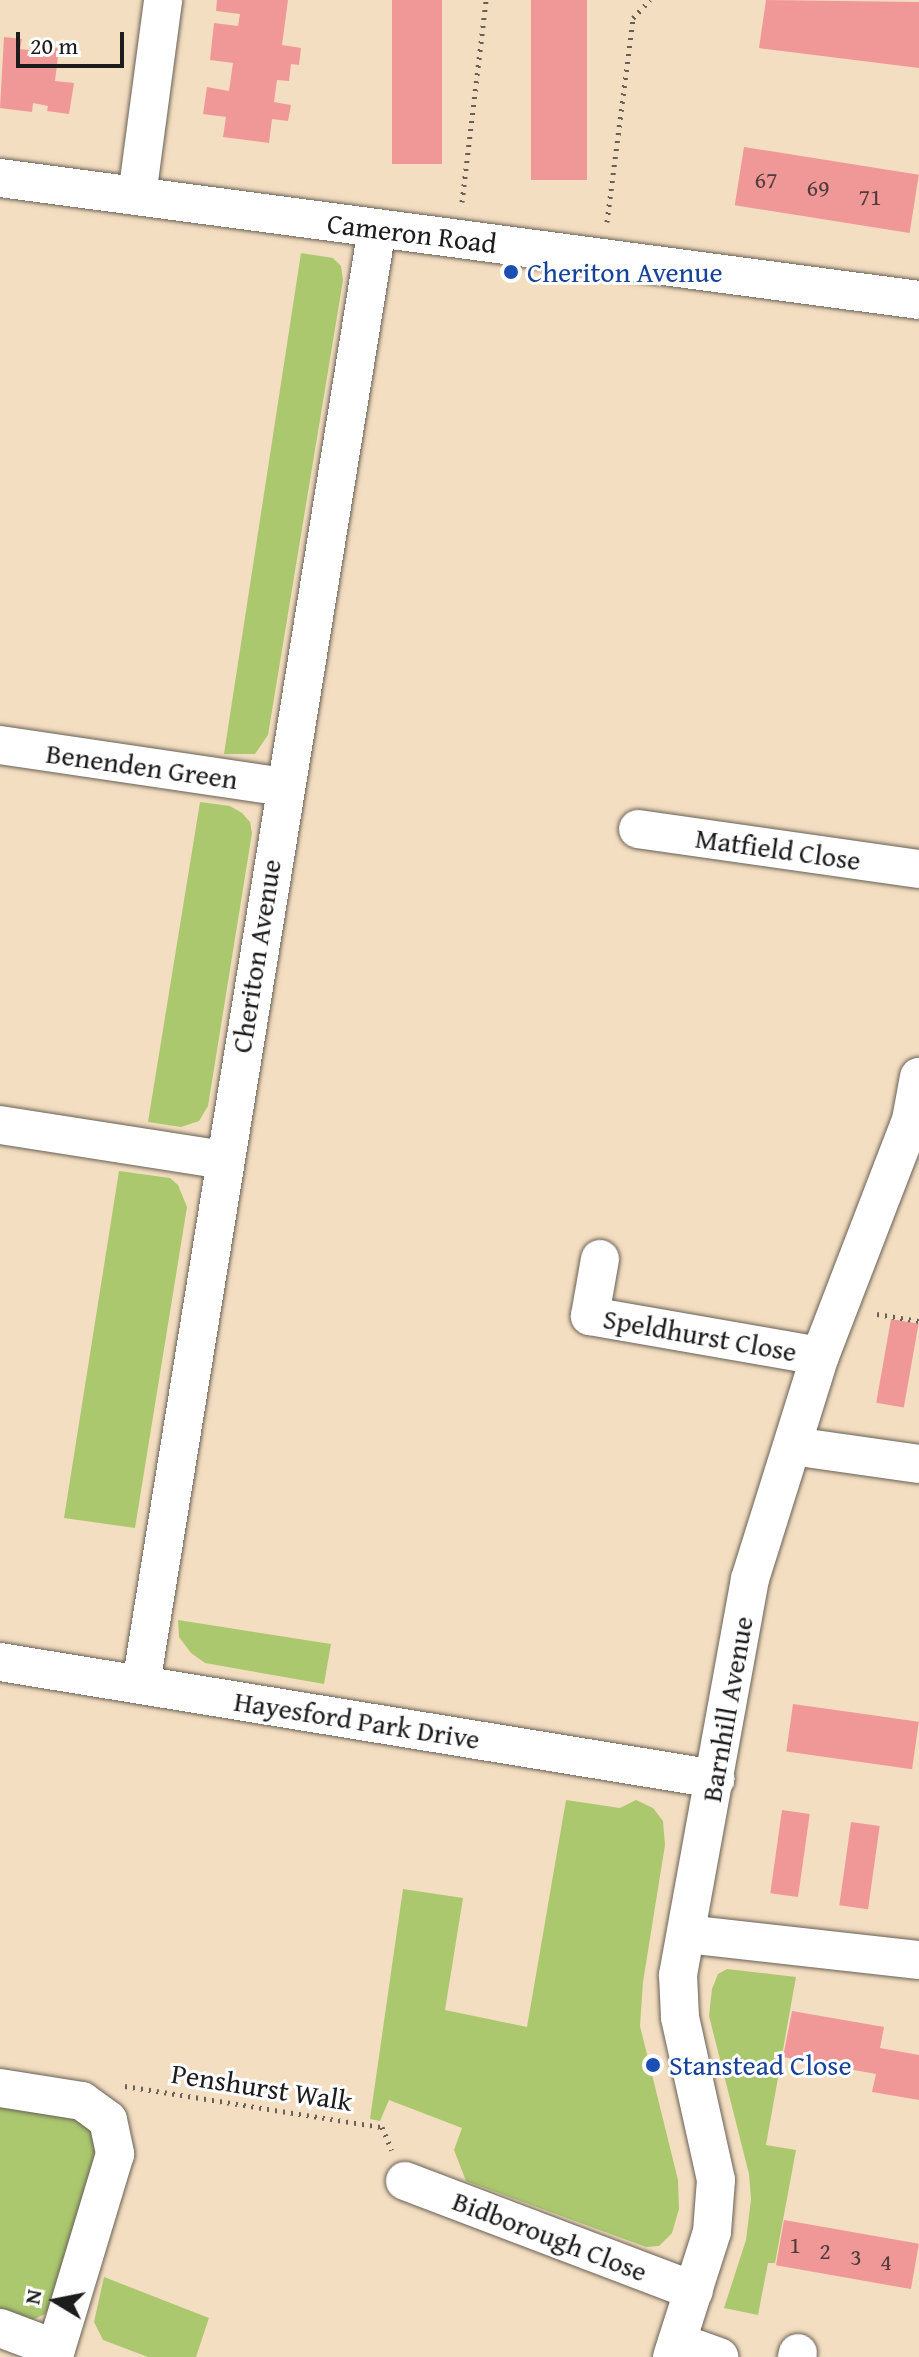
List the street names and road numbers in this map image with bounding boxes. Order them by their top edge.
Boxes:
street label: Cameron Road [325,206,499,260]
street label: Benenden Green [44,736,240,796]
street label: Matfield Close [693,821,863,877]
street label: Cheriton Avenue [224,857,288,1055]
street label: Speldhurst Close [601,1301,799,1369]
street label: Barnhill Avenue [694,1614,760,1804]
street label: Hayesford Park Drive [232,1684,482,1756]
street label: Penshurst Walk [169,2056,355,2118]
street label: Bidborough Close [448,2184,652,2288]

